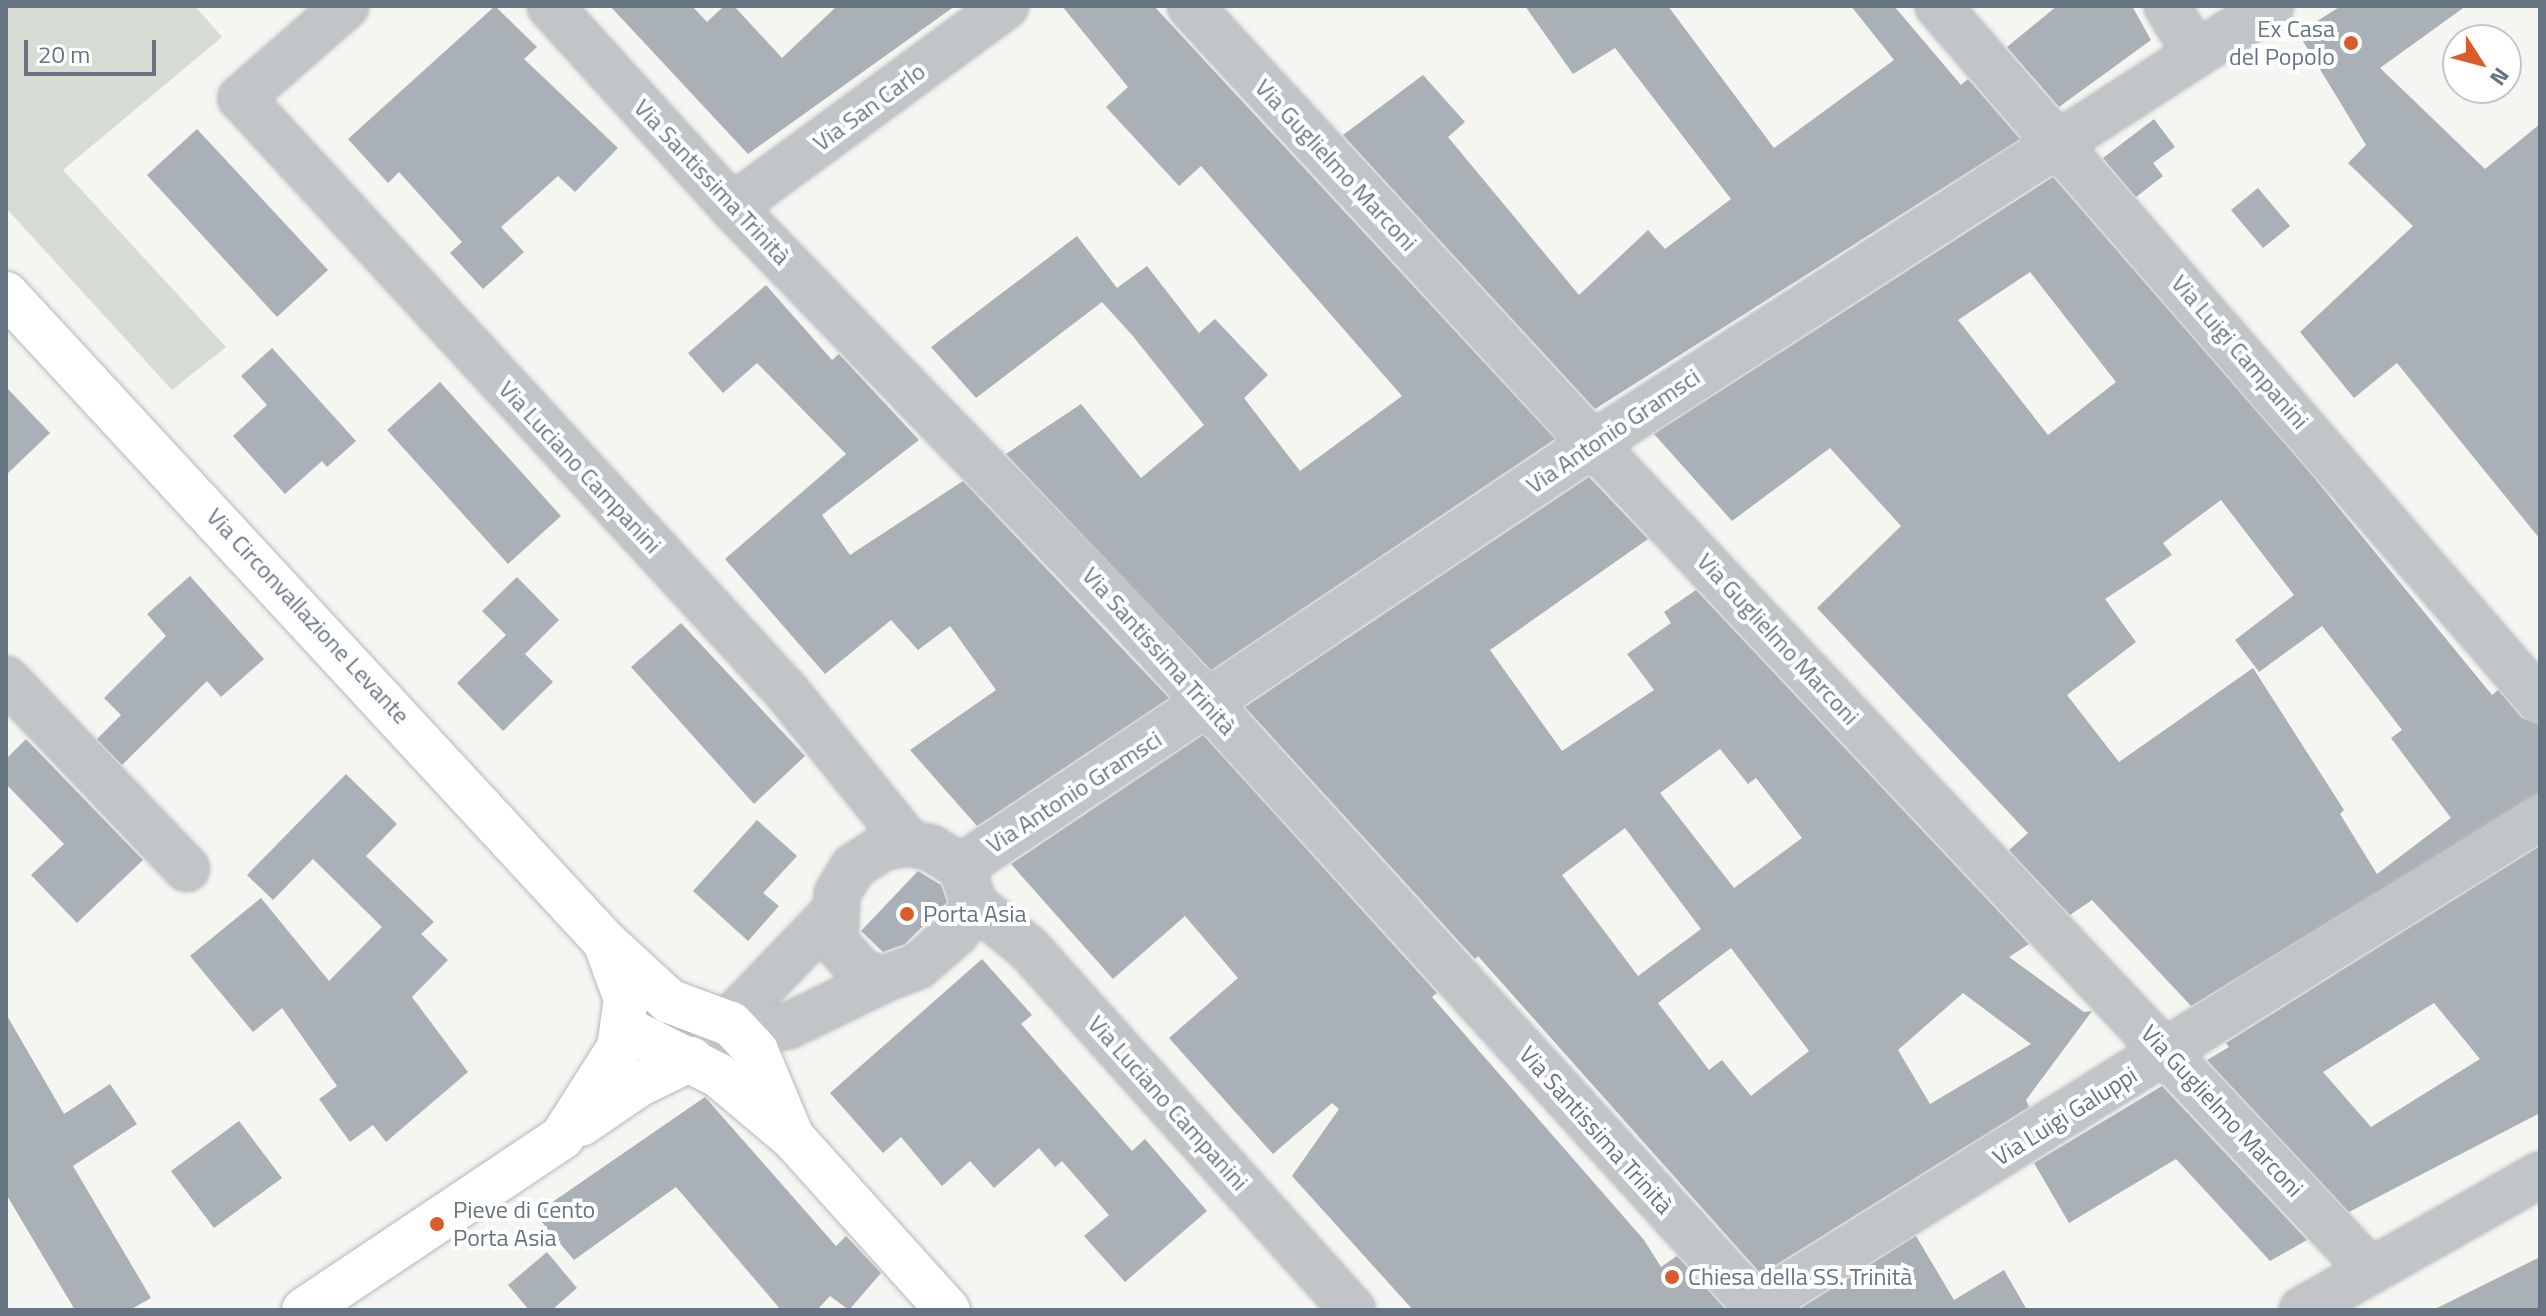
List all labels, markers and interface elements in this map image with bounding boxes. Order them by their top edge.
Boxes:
place label: Ex Casa del Popolo [2229,15,2335,71]
scale bar [28,24,160,74]
north arrow [2442,24,2522,104]
marker: Ex Casa del Popolo [2342,34,2360,52]
text: 20 m [38,36,90,72]
street label: Via San Carlo [807,57,931,157]
text: N [2482,61,2518,93]
street label: Via Guglielmo Marconi [1249,73,1423,257]
street label: Via Santissima Trinità [628,93,796,271]
street label: Via Luigi Campanini [2165,269,2315,435]
street label: Via Antonio Gramsci [1521,362,1705,500]
street label: Via Luciano Campanini [493,375,667,559]
street label: Via Circonvallazione Levante [201,502,415,730]
street label: Via Guglielmo Marconi [1691,547,1865,731]
street label: Via Santissima Trinità [1076,561,1242,741]
street label: Via Antonio Gramsci [981,725,1167,859]
place label: Porta Asia [923,900,1027,928]
marker: Porta Asia [898,905,916,923]
street label: Via Luciano Campanini [1082,1010,1254,1196]
street label: Via Guglielmo Marconi [2135,1019,2309,1203]
street label: Via Santissima Trinità [1513,1040,1679,1220]
street label: Via Luigi Galuppi [1988,1060,2142,1172]
place label: Pieve di Cento Porta Asia [453,1196,595,1252]
marker: Pieve di Cento Porta Asia [428,1215,446,1233]
place label: Chiesa della SS. Trinità [1688,1263,1912,1291]
marker: Chiesa della SS. Trinità [1663,1268,1681,1286]

